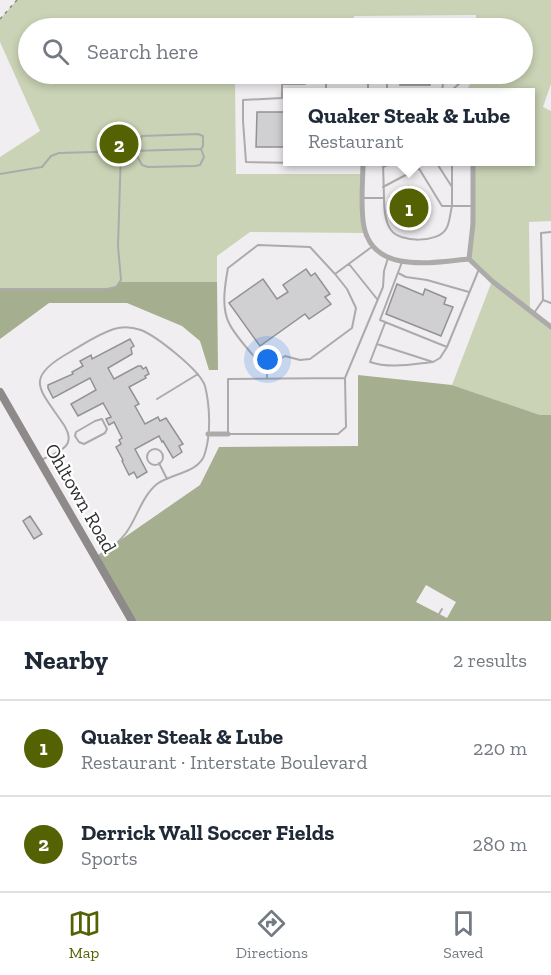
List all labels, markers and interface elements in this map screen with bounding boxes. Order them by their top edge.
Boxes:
search box [18,18,533,84]
icon: search [39,35,72,68]
text: Search here [87,38,198,65]
popup [283,88,535,166]
text: Quaker Steak & Lube [308,102,510,129]
pin: 2 [100,122,138,166]
text: Restaurant [308,129,403,153]
pin: 1 [390,186,428,230]
your location [253,345,282,374]
street label: Ohltown Road [40,439,122,557]
text: Nearby [24,644,108,676]
text: 2 results [453,648,527,672]
text: Quaker Steak & Lube [81,723,283,750]
text: 1 [39,736,48,760]
text: 220 m [473,736,527,760]
text: Restaurant · Interstate Boulevard [81,750,367,774]
text: Derrick Wall Soccer Fields [81,819,334,846]
text: 2 [38,832,49,856]
text: 280 m [473,832,527,856]
text: Sports [81,846,138,870]
tab: Map [68,907,101,962]
tab: Directions [236,907,308,962]
tab: Saved [443,907,483,962]

